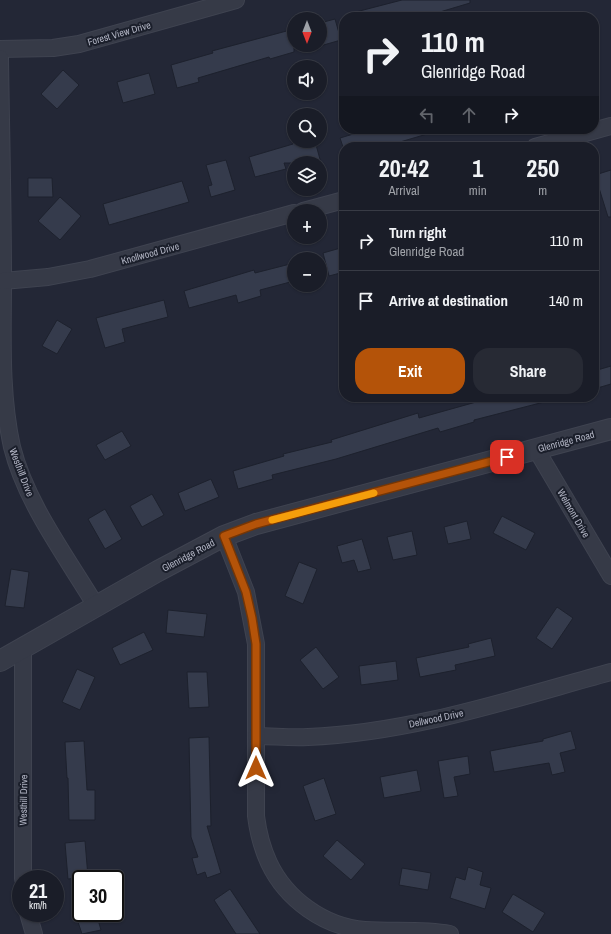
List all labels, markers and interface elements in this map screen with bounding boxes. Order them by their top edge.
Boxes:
north arrow [287,12,327,52]
map controls [287,12,327,292]
street label: Forest View Drive [86,18,153,49]
text: 110 m [421,23,485,61]
icon: right [355,28,407,80]
text: Glenridge Road [421,59,525,84]
button: sound [287,60,327,100]
icon: left [416,104,438,126]
icon: ahead [458,104,480,126]
icon: right [500,104,522,126]
button: search [287,108,327,148]
text: 20:42 [379,152,429,184]
text: 1 [472,152,483,184]
text: 250 [526,152,559,184]
button: layers [287,156,327,196]
text: Arrival [389,182,419,199]
text: min [469,182,487,199]
text: m [538,182,547,199]
button: + [287,204,327,244]
text: Turn right [389,222,446,243]
icon: right [355,230,377,252]
text: 110 m [550,230,583,251]
street label: Knollwood Drive [120,239,181,267]
text: Glenridge Road [389,243,464,260]
button: − [287,252,327,292]
icon: arrive [355,290,377,312]
text: Arrive at destination [389,290,508,311]
text: 140 m [549,290,583,311]
button: Exit [355,348,465,394]
button: Share [473,348,583,394]
street label: Glenridge Road [536,428,596,455]
pin [490,440,524,474]
street label: Westhill Drive [6,446,37,499]
icon: arrive [496,446,518,468]
street label: Welmont Drive [554,487,593,540]
street label: Glenridge Road [160,536,217,575]
street label: Dellwood Drive [408,706,465,731]
position arrow [235,747,277,789]
street label: Westhill Drive [17,774,30,826]
speed limit sign: 30 [72,870,124,922]
text: 21 [29,877,47,904]
text: km/h [29,899,47,912]

